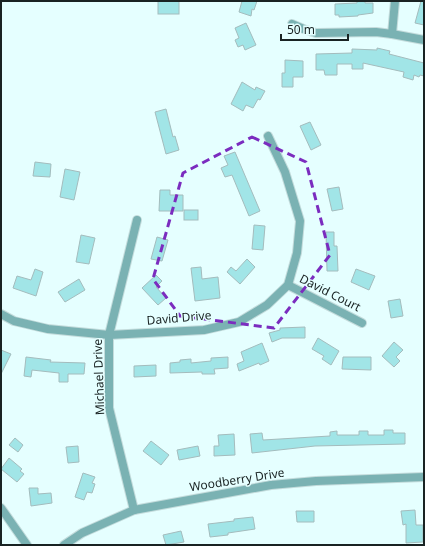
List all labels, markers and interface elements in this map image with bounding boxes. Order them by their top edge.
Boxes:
scale bar [281,16,348,42]
text: 50 m [287,21,315,38]
street label: David Court [297,270,364,316]
street label: David Drive [146,306,212,329]
street label: Michael Drive [89,338,108,416]
street label: Woodberry Drive [188,464,286,495]

